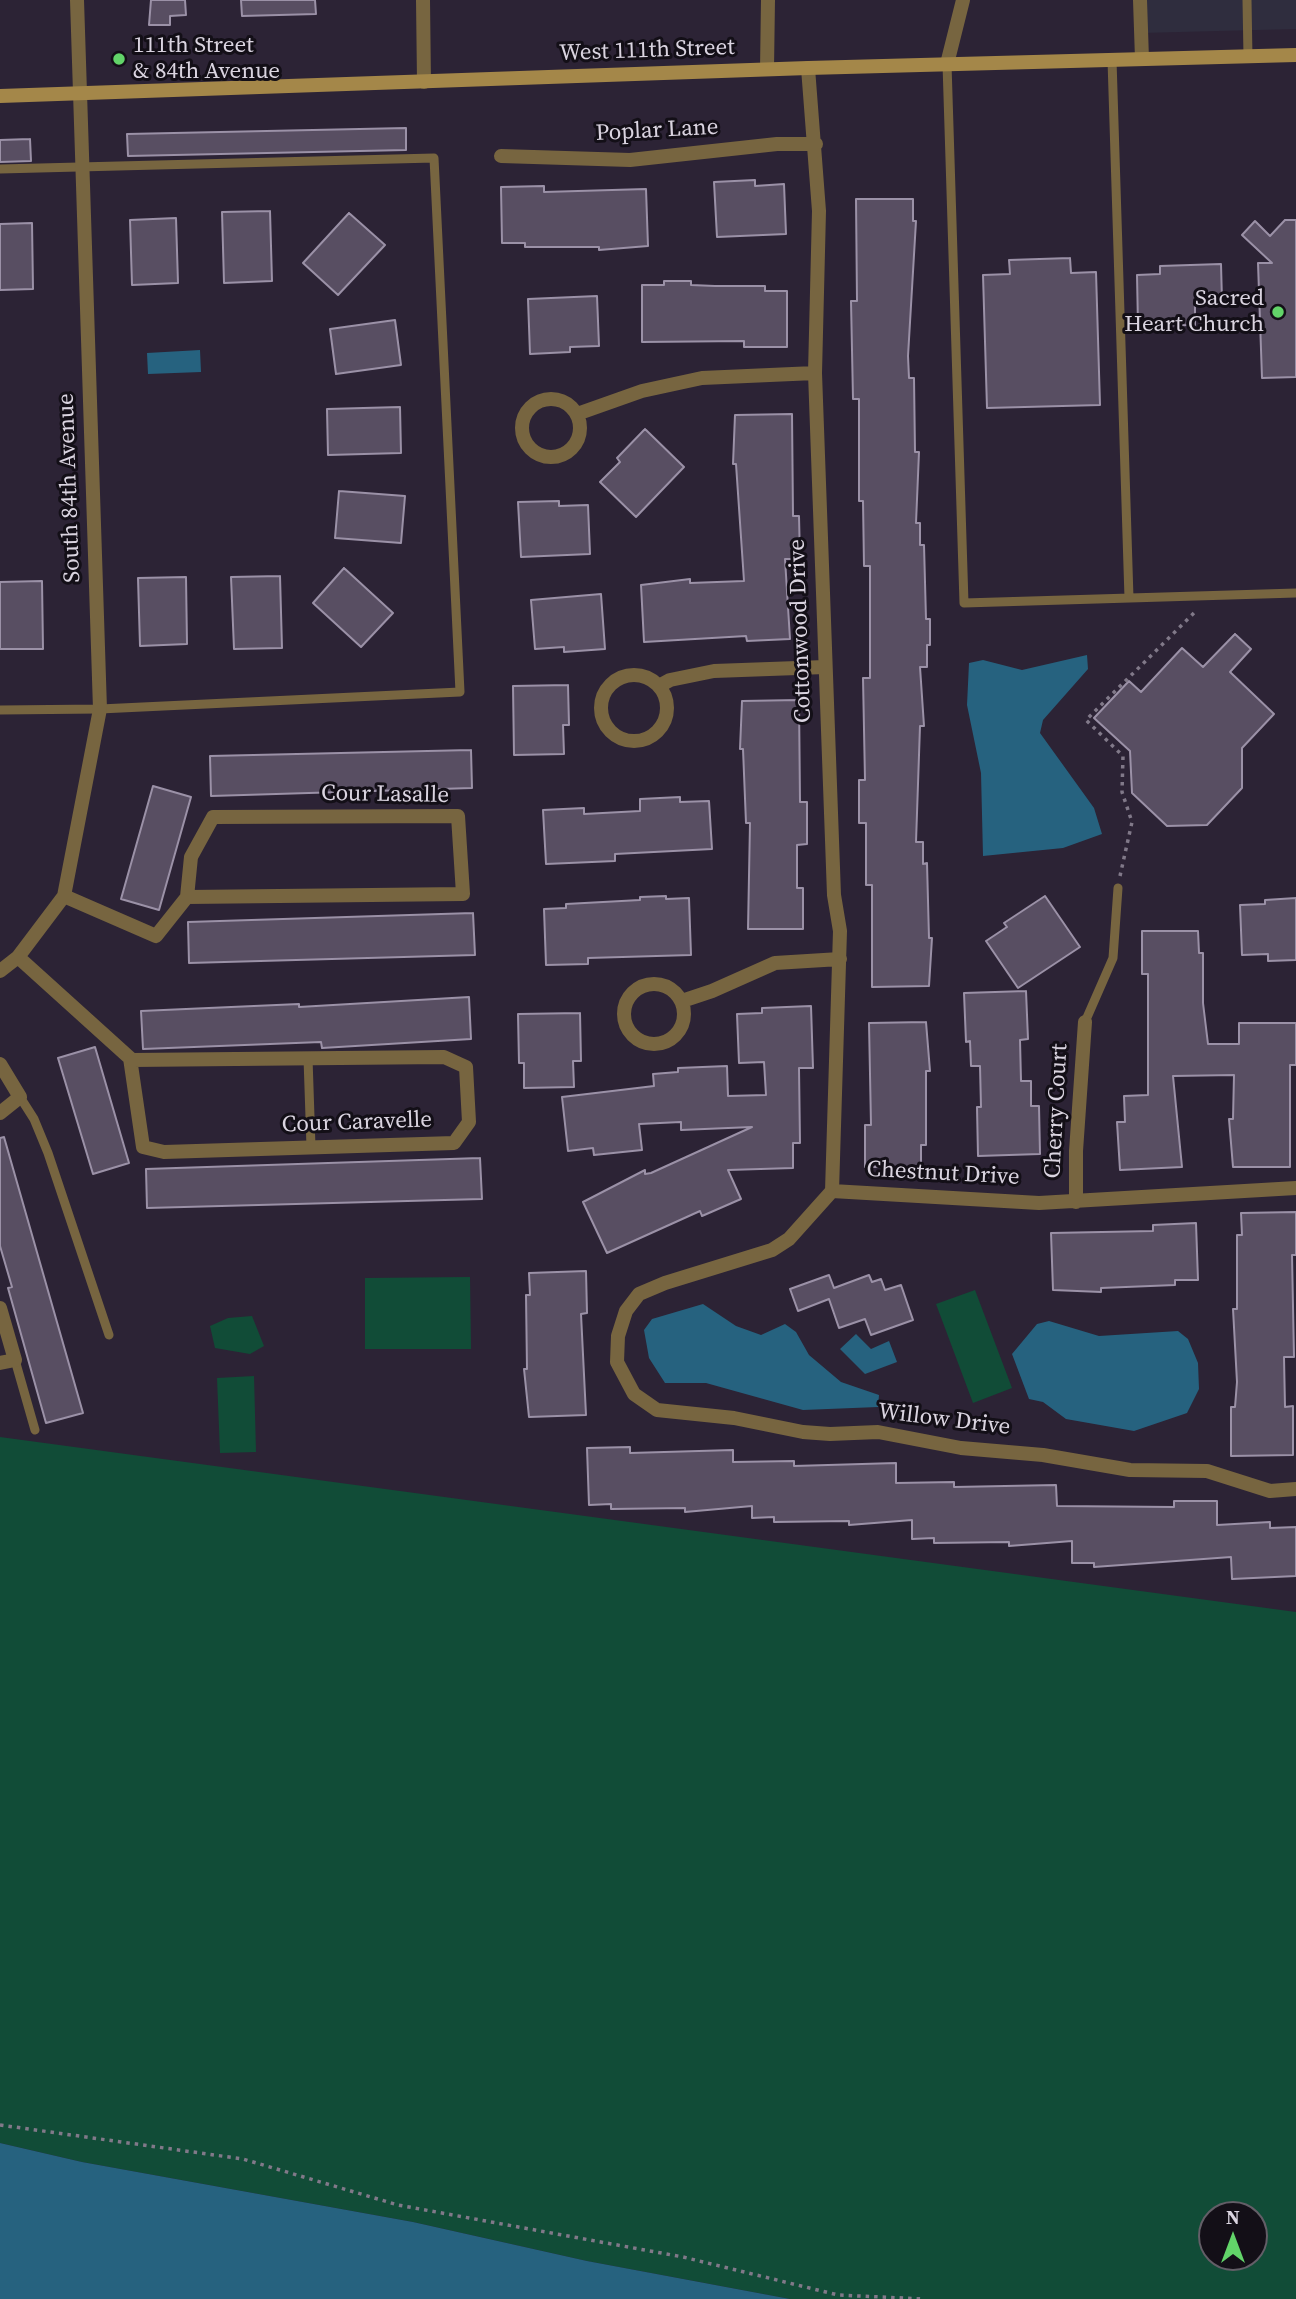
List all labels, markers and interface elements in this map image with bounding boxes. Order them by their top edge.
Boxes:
place label: 111th Street & 84th Avenue [133,32,280,86]
street label: West 111th Street [559,34,735,68]
marker: 111th Street & 84th Avenue [111,51,127,67]
street label: Poplar Lane [595,114,719,148]
place label: Sacred Heart Church [1124,285,1264,339]
marker: Sacred Heart Church [1270,304,1286,320]
street label: South 84th Avenue [53,393,87,583]
street label: Cottonwood Drive [784,538,818,724]
street label: Cour Lasalle [321,780,449,810]
street label: Cherry Court [1040,1043,1074,1179]
street label: Cour Caravelle [281,1107,433,1139]
street label: Chestnut Drive [866,1156,1020,1192]
street label: Willow Drive [876,1398,1012,1442]
north arrow [1198,2201,1268,2271]
text: N [1226,2204,1240,2230]

